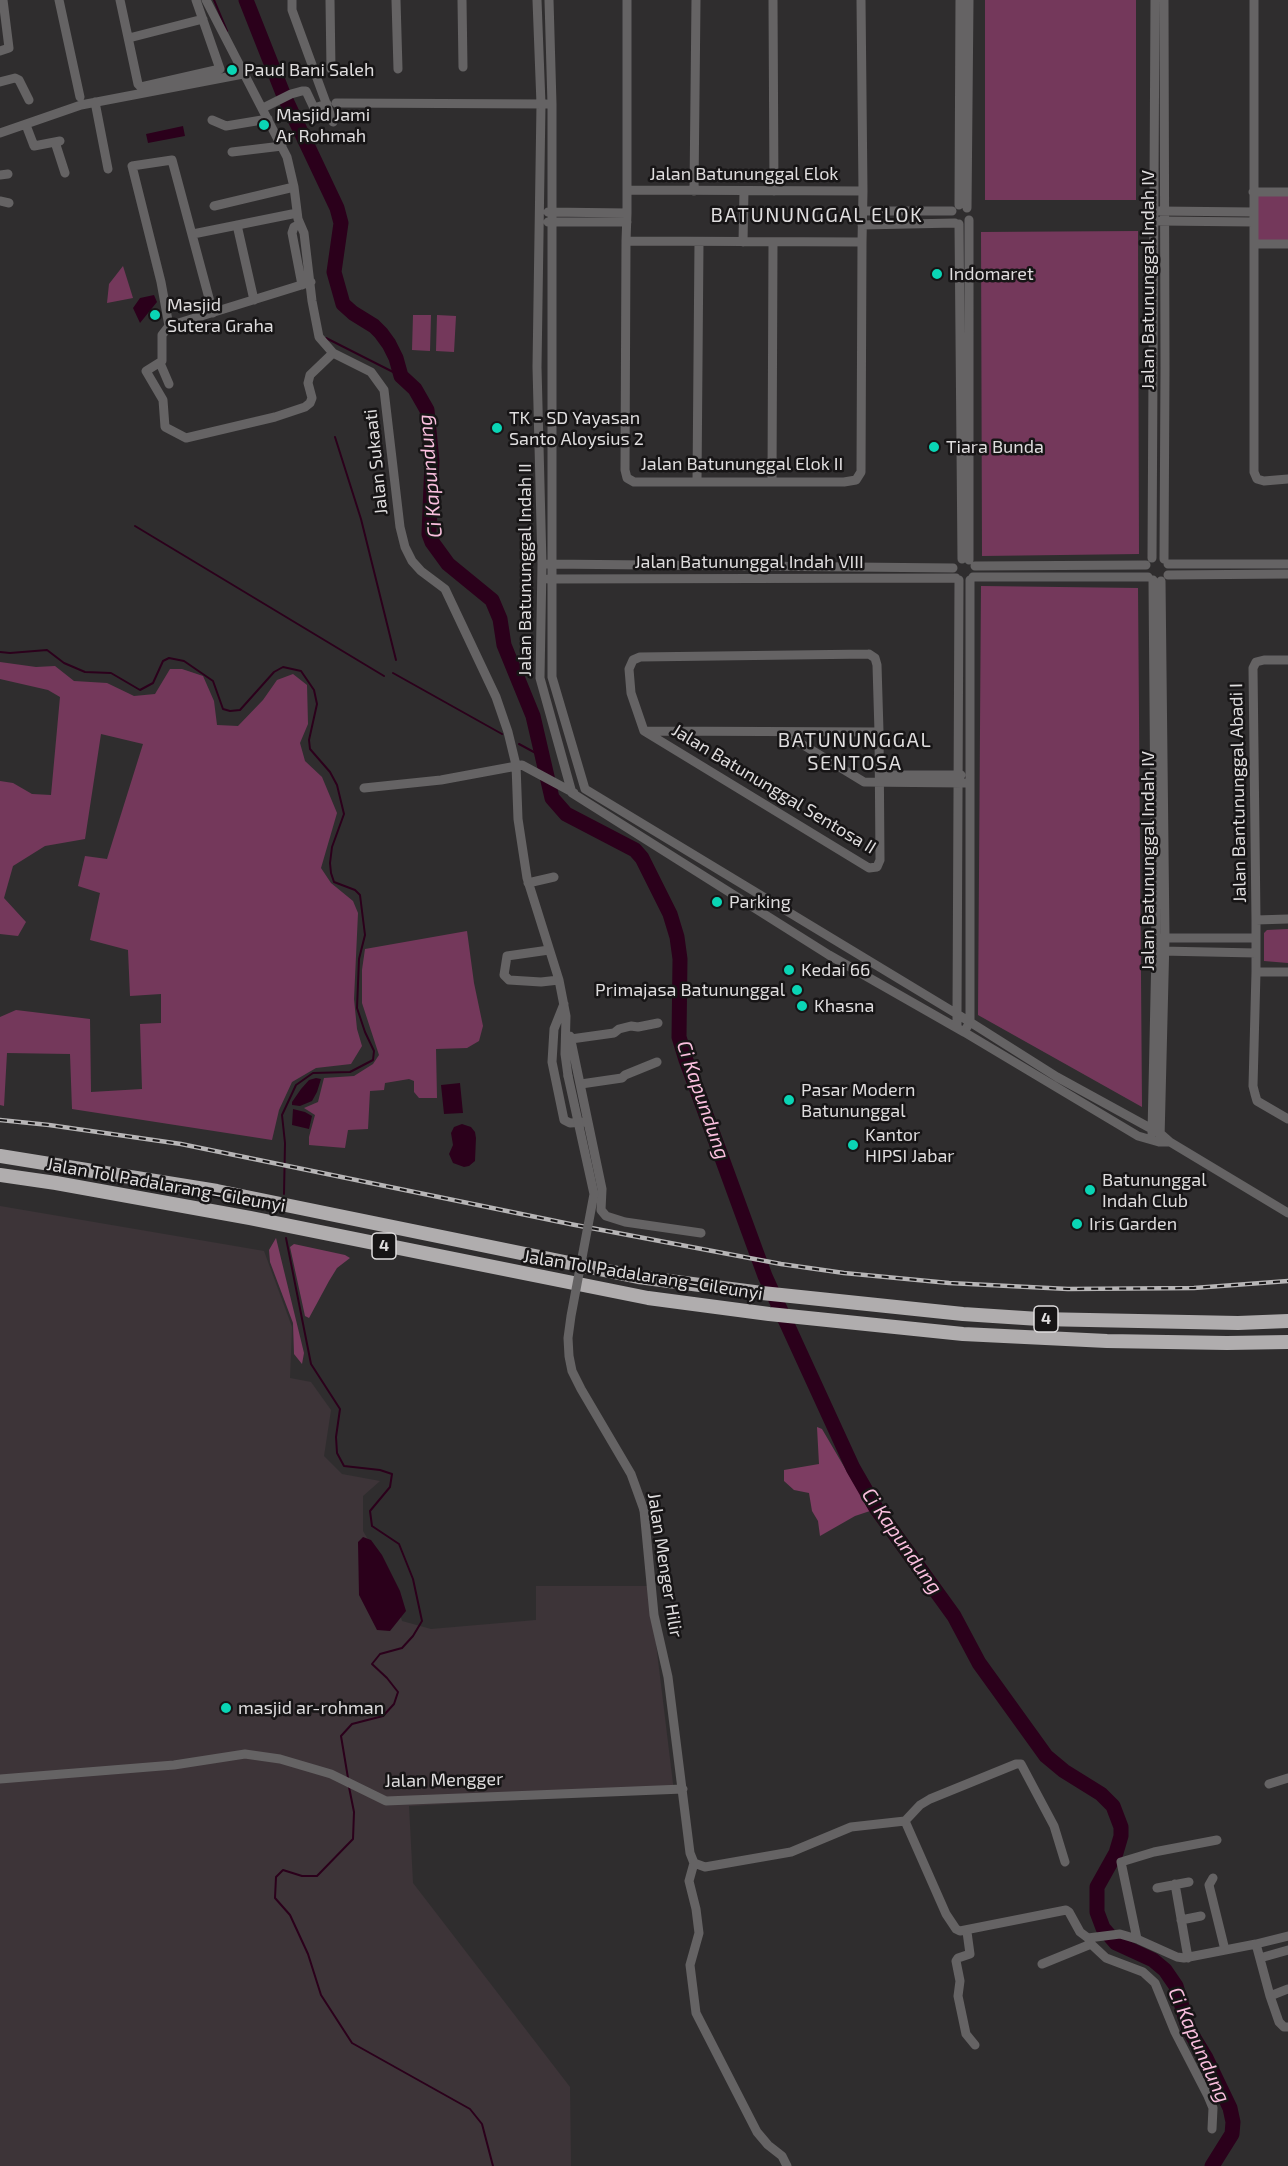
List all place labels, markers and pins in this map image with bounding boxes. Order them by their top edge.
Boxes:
place label: Paud Bani Saleh [244,59,374,81]
marker: Paud Bani Saleh [225,63,239,77]
place label: Masjid Jami Ar Rohmah [276,104,370,146]
marker: Masjid Jami Ar Rohmah [257,118,271,132]
place label: Indomaret [949,263,1034,285]
marker: Indomaret [930,267,944,281]
place label: Masjid Sutera Graha [167,294,274,336]
marker: Masjid Sutera Graha [148,308,162,322]
place label: TK - SD Yayasan Santo Aloysius 2 [509,407,644,450]
marker: TK - SD Yayasan Santo Aloysius 2 [490,421,504,435]
place label: Tiara Bunda [946,436,1044,458]
marker: Tiara Bunda [927,440,941,454]
place label: Parking [729,891,791,913]
marker: Parking [710,895,724,909]
place label: Kedai 66 [801,959,870,981]
marker: Kedai 66 [782,963,796,977]
place label: Primajasa Batununggal [595,979,785,1001]
marker: Primajasa Batununggal [790,983,804,997]
place label: Khasna [814,995,874,1017]
marker: Khasna [795,999,809,1013]
place label: Pasar Modern Batununggal [801,1079,915,1122]
marker: Pasar Modern Batununggal [782,1093,796,1107]
place label: Kantor HIPSI Jabar [865,1124,955,1166]
marker: Kantor HIPSI Jabar [846,1138,860,1152]
place label: Batununggal Indah Club [1102,1169,1207,1212]
marker: Batununggal Indah Club [1083,1183,1097,1197]
place label: Iris Garden [1089,1213,1177,1235]
marker: Iris Garden [1070,1217,1084,1231]
place label: masjid ar-rohman [238,1697,384,1719]
marker: masjid ar-rohman [219,1701,233,1715]

